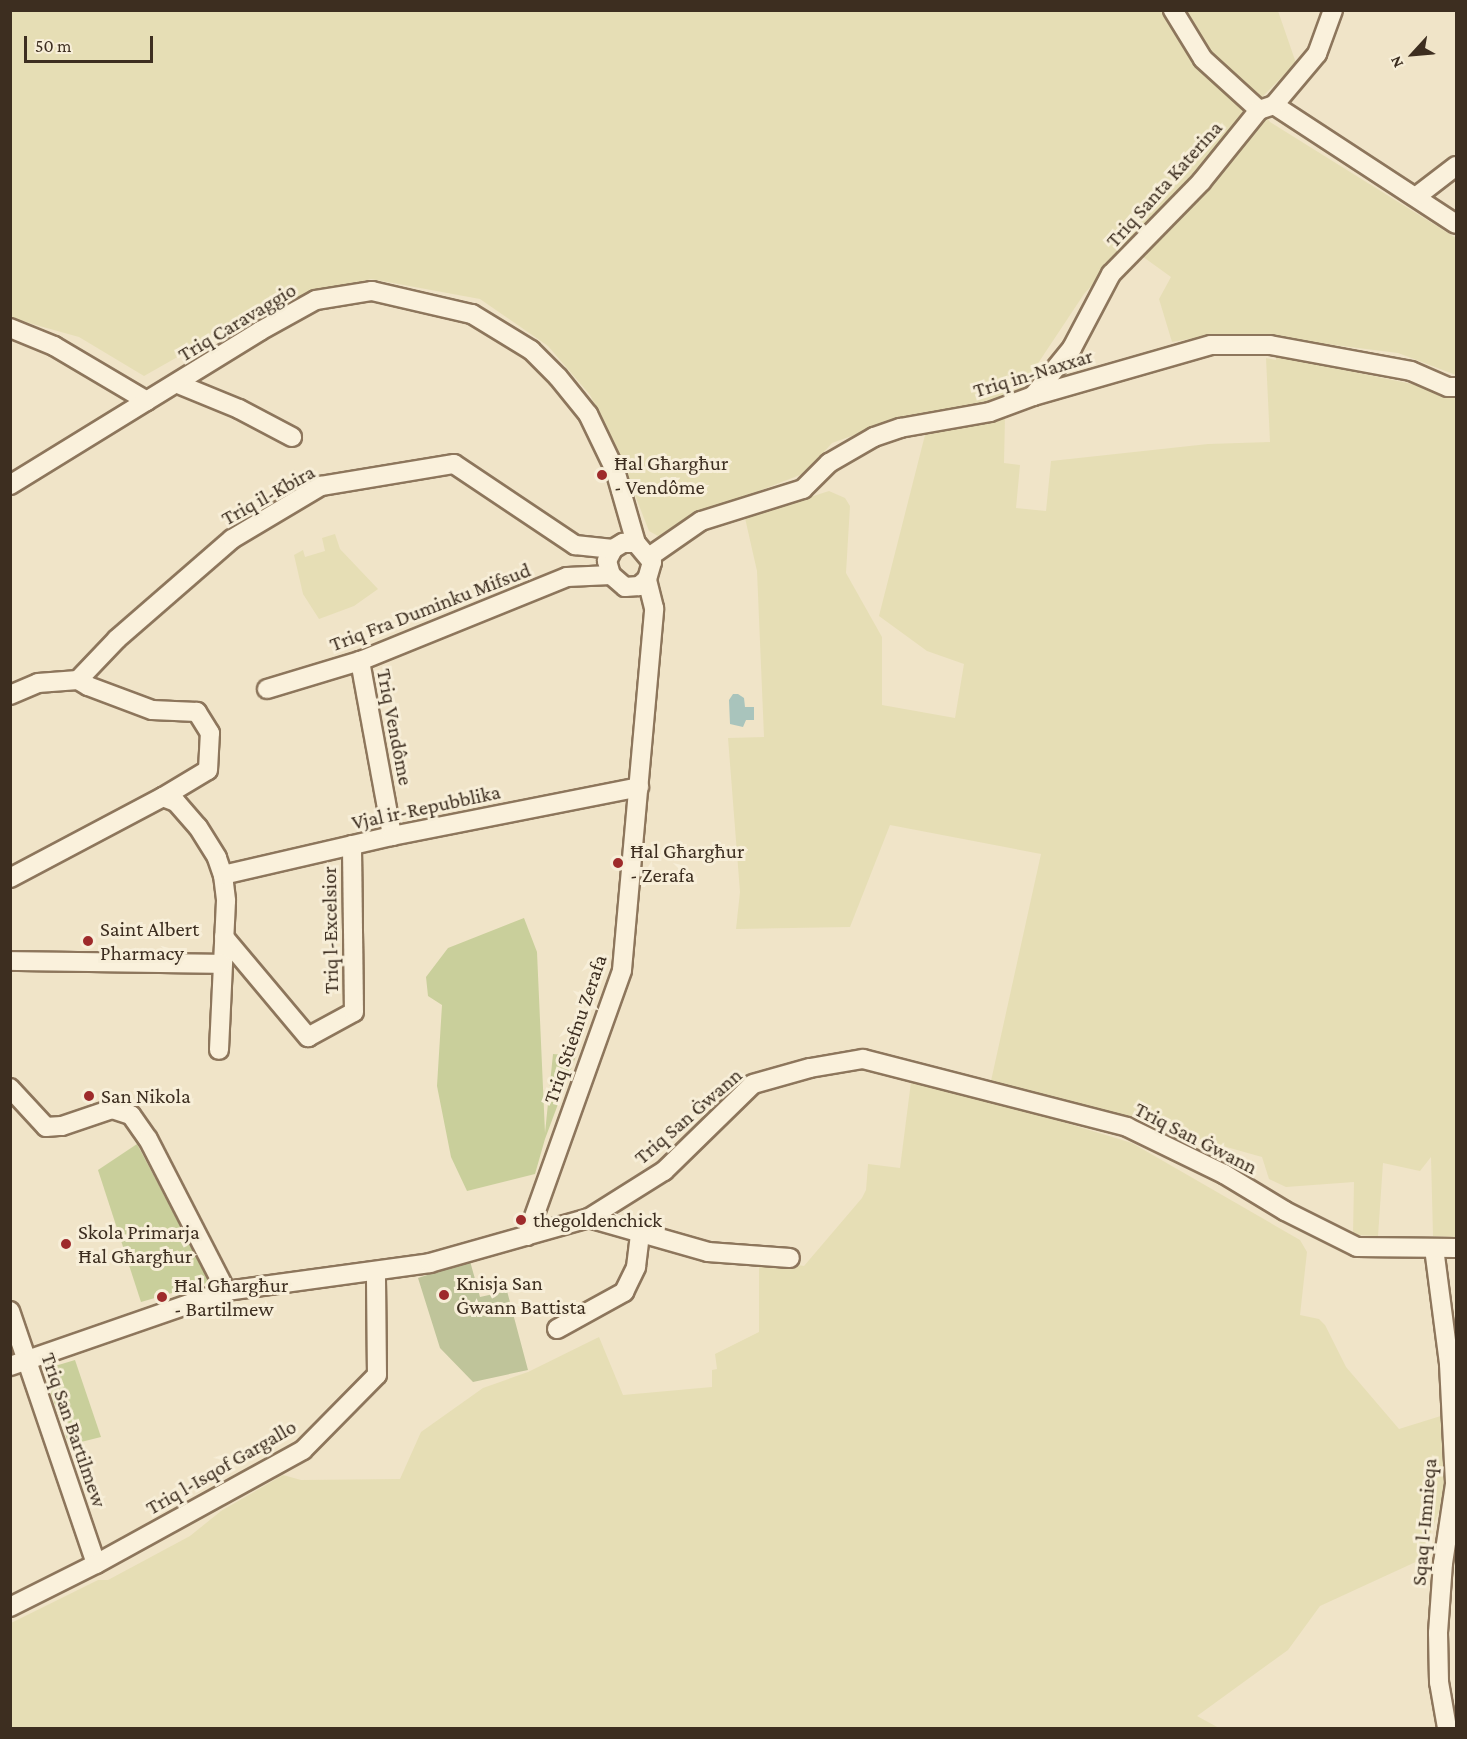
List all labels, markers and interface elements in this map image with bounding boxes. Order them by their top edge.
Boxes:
scale bar [27,24,156,62]
north arrow [1383,24,1443,84]
text: 50 m [35,36,72,56]
text: N [1386,53,1406,71]
street label: Triq Santa Katerina [1100,115,1228,253]
street label: Triq Caravaggio [173,277,301,367]
street label: Triq in-Naxxar [970,343,1096,403]
place label: Ħal Għargħur - Vendôme [614,450,728,500]
street label: Triq il-Kbira [217,459,319,531]
marker: Ħal Għargħur - Vendôme [595,468,609,482]
street label: Triq Fra Duminku Mifsud [326,557,534,657]
street label: Triq Vendôme [371,667,419,787]
street label: Vjal ir-Repubblika [349,779,503,835]
place label: Ħal Għargħur - Zerafa [630,838,744,888]
marker: Ħal Għargħur - Zerafa [611,856,625,870]
street label: Triq l-Excelsior [316,866,344,994]
place label: Saint Albert Pharmacy [100,916,199,966]
marker: Saint Albert Pharmacy [81,934,95,948]
street label: Triq Stiefnu Zerafa [538,951,612,1107]
street label: Triq San Ġwann [629,1062,747,1170]
place label: San Nikola [101,1083,191,1109]
marker: San Nikola [82,1089,96,1103]
street label: Triq San Ġwann [1130,1096,1262,1180]
place label: thegoldenchick [533,1207,662,1233]
marker: thegoldenchick [514,1213,528,1227]
place label: Skola Primarja Ħal Għargħur [78,1219,200,1269]
marker: Skola Primarja Ħal Għargħur [59,1237,73,1251]
place label: Knisja San Ġwann Battista [456,1270,586,1320]
place label: Ħal Għargħur - Bartilmew [174,1272,288,1322]
marker: Knisja San Ġwann Battista [437,1288,451,1302]
marker: Ħal Għargħur - Bartilmew [155,1290,169,1304]
street label: Triq San Bartilmew [36,1349,112,1511]
street label: Triq l-Isqof Gargallo [141,1414,301,1520]
street label: Sqaq l-Imnieqa [1406,1457,1442,1587]

